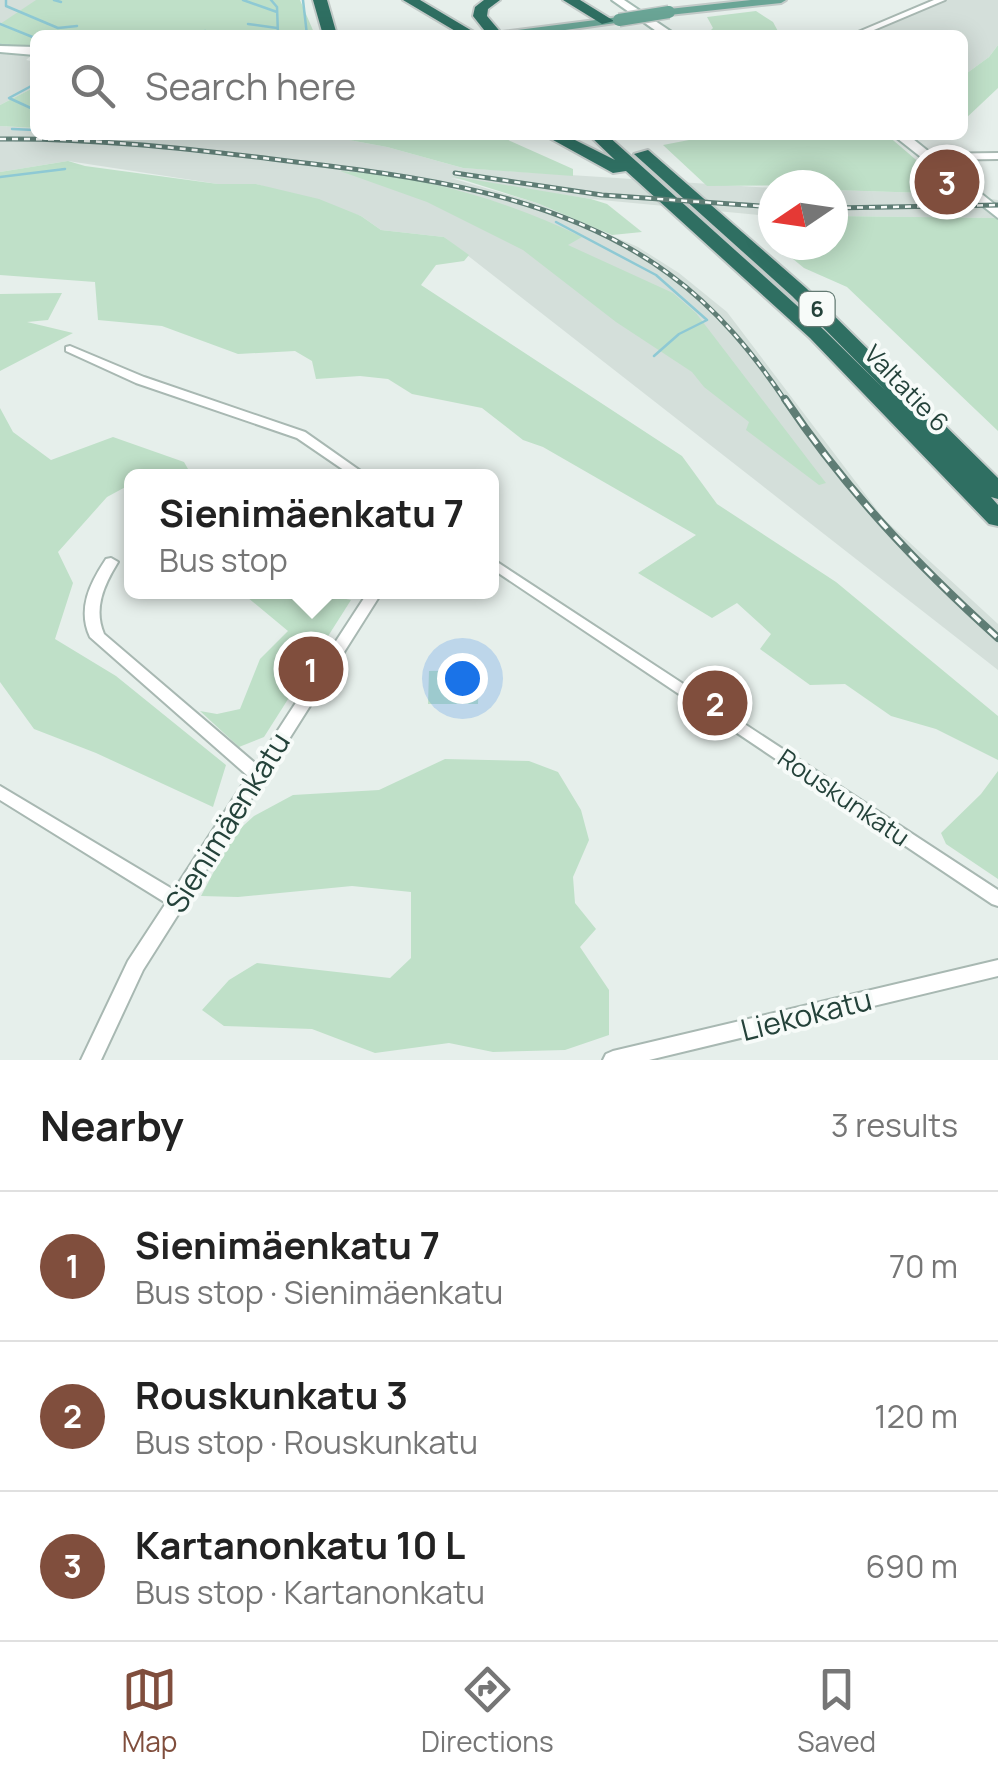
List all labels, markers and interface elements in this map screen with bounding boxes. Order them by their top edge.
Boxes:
search box [30,30,968,140]
icon: search [65,58,120,113]
text: Search here [145,59,356,111]
pin: 3 [914,144,980,220]
north arrow [758,170,848,260]
road number: 6 [800,292,834,326]
street label: Valtatie 6 [857,337,957,439]
popup [124,469,499,599]
text: Sienimäenkatu 7 [159,486,464,538]
text: Bus stop [159,538,288,582]
pin: 1 [278,632,344,706]
your location [437,653,488,704]
pin: 2 [682,666,748,740]
street label: Sienimäenkatu [155,724,299,920]
street label: Rouskunkatu [771,740,917,854]
street label: Liekokatu [736,978,876,1050]
text: Nearby [40,1096,184,1154]
text: 3 results [831,1103,958,1147]
text: Sienimäenkatu 7 [135,1218,440,1270]
text: 1 [65,1244,80,1288]
text: 70 m [889,1244,958,1288]
text: Bus stop · Sienimäenkatu [135,1270,503,1314]
text: Rouskunkatu 3 [135,1368,408,1420]
text: 2 [63,1394,82,1438]
text: 120 m [874,1394,958,1438]
text: Bus stop · Rouskunkatu [135,1420,478,1464]
text: Kartanonkatu 10 L [135,1518,465,1570]
text: 3 [63,1544,82,1588]
text: 690 m [866,1544,958,1588]
text: Bus stop · Kartanonkatu [135,1570,485,1614]
tab: Map [122,1662,177,1760]
tab: Directions [421,1662,554,1760]
tab: Saved [797,1662,876,1760]

